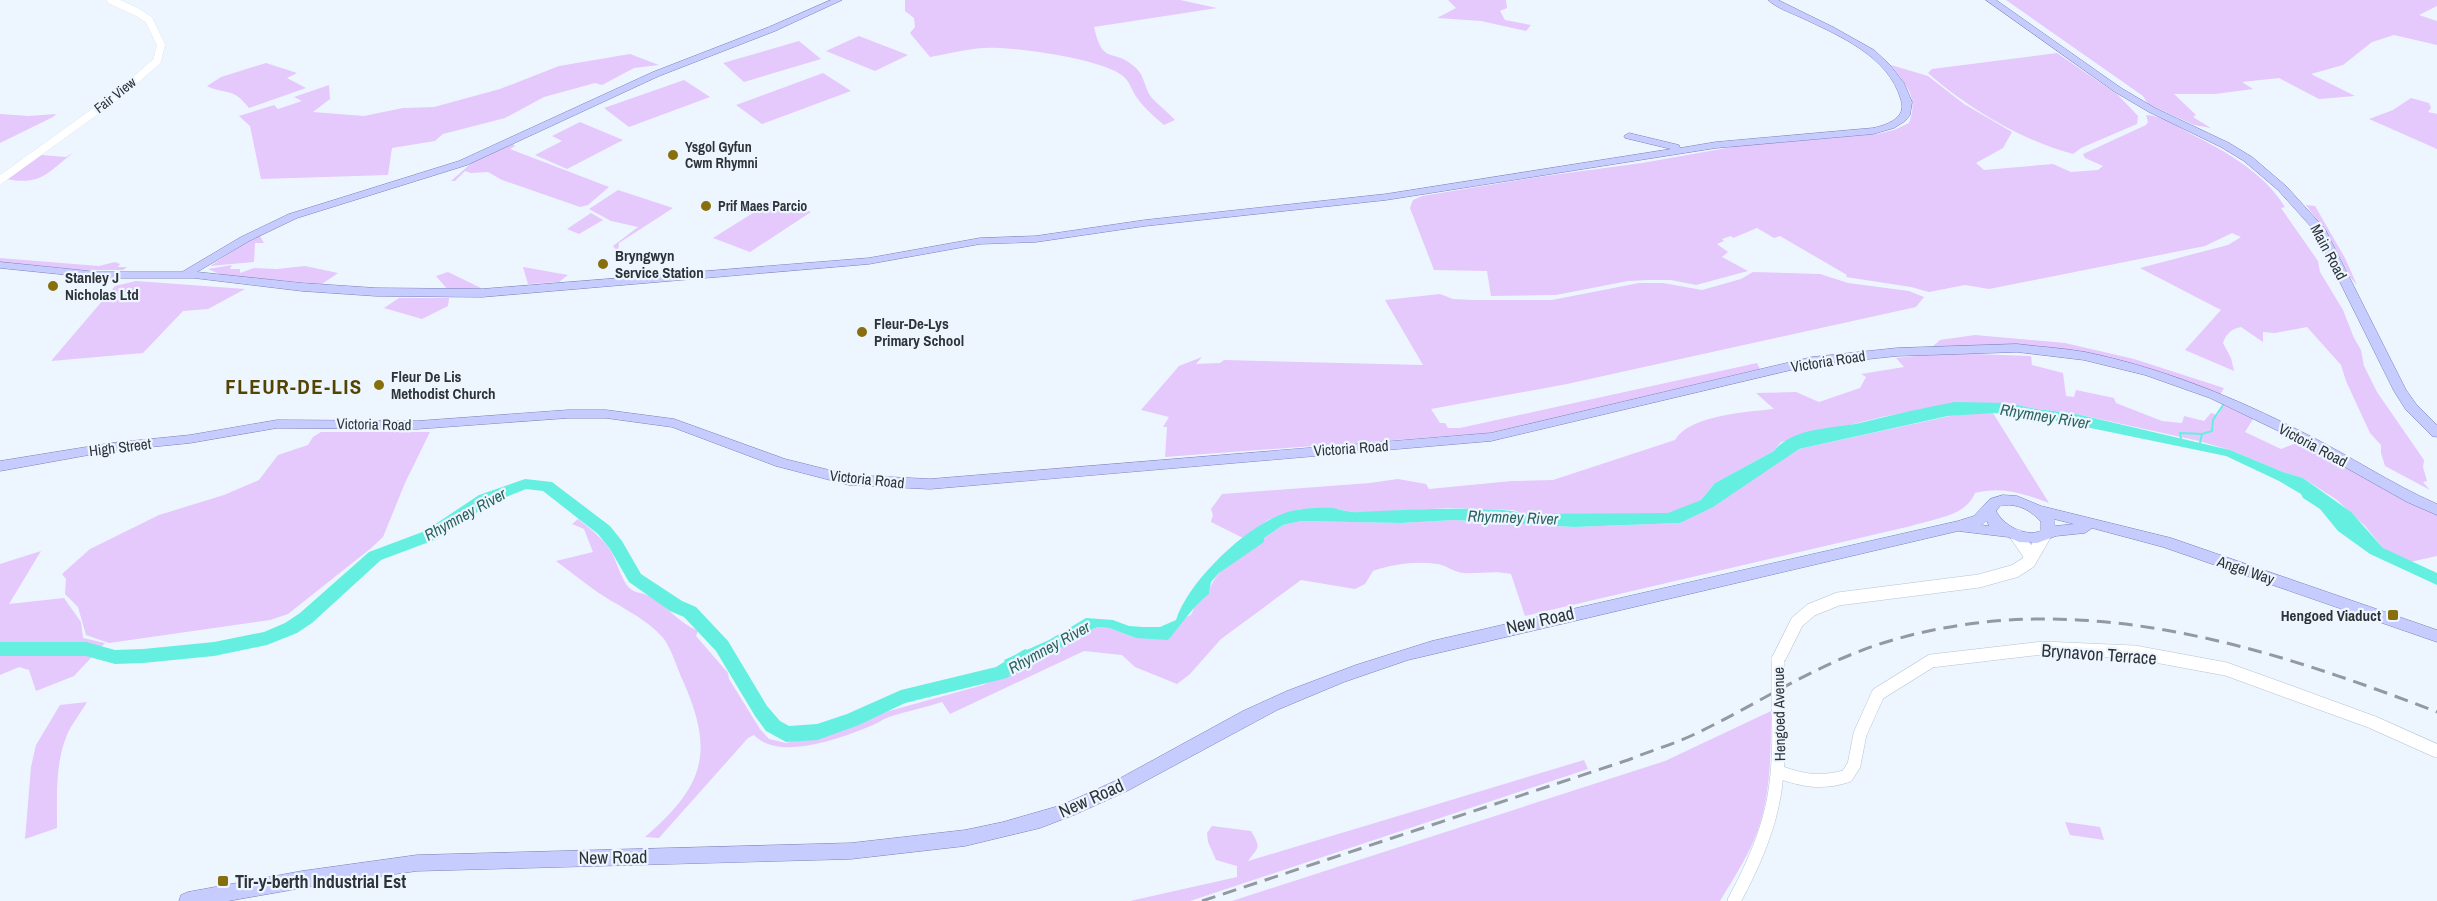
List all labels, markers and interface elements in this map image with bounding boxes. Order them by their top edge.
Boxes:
street label: Fair View [90,73,140,117]
place label: Ysgol Gyfun Cwm Rhymni [685,138,758,172]
marker: Ysgol Gyfun Cwm Rhymni [666,148,680,162]
place label: Prif Maes Parcio [718,197,807,215]
marker: Prif Maes Parcio [699,199,713,213]
street label: Main Road [2306,221,2352,283]
place label: Bryngwyn Service Station [615,245,704,283]
marker: Bryngwyn Service Station [596,257,610,271]
place label: Stanley J Nicholas Ltd [65,267,139,305]
marker: Stanley J Nicholas Ltd [46,279,60,293]
place label: Fleur-De-Lys Primary School [874,313,964,351]
marker: Fleur-De-Lys Primary School [855,325,869,339]
street label: Victoria Road [1789,345,1867,377]
place label: Fleur De Lis Methodist Church [391,366,496,404]
district label: FLEUR-DE-LIS [225,372,363,401]
marker: Fleur De Lis Methodist Church [372,378,386,392]
water label: Rhymney River [1999,398,2092,434]
street label: Victoria Road [336,413,412,435]
street label: Victoria Road [2275,418,2351,472]
street label: High Street [88,433,153,461]
street label: Victoria Road [1313,435,1389,461]
street label: Victoria Road [829,465,905,493]
water label: Rhymney River [420,482,510,546]
water label: Rhymney River [1467,504,1559,530]
street label: Angel Way [2214,550,2278,590]
street label: New Road [1504,600,1576,640]
place label: Hengoed Viaduct [2281,605,2381,626]
marker: Hengoed Viaduct [2386,608,2400,622]
water label: Rhymney River [1004,615,1094,679]
street label: Brynavon Terrace [2041,638,2157,670]
street label: Hengoed Avenue [1768,667,1790,761]
street label: New Road [1054,773,1128,823]
street label: New Road [578,844,648,870]
place label: Tir-y-berth Industrial Est [235,869,406,894]
marker: Tir-y-berth Industrial Est [216,874,230,888]

